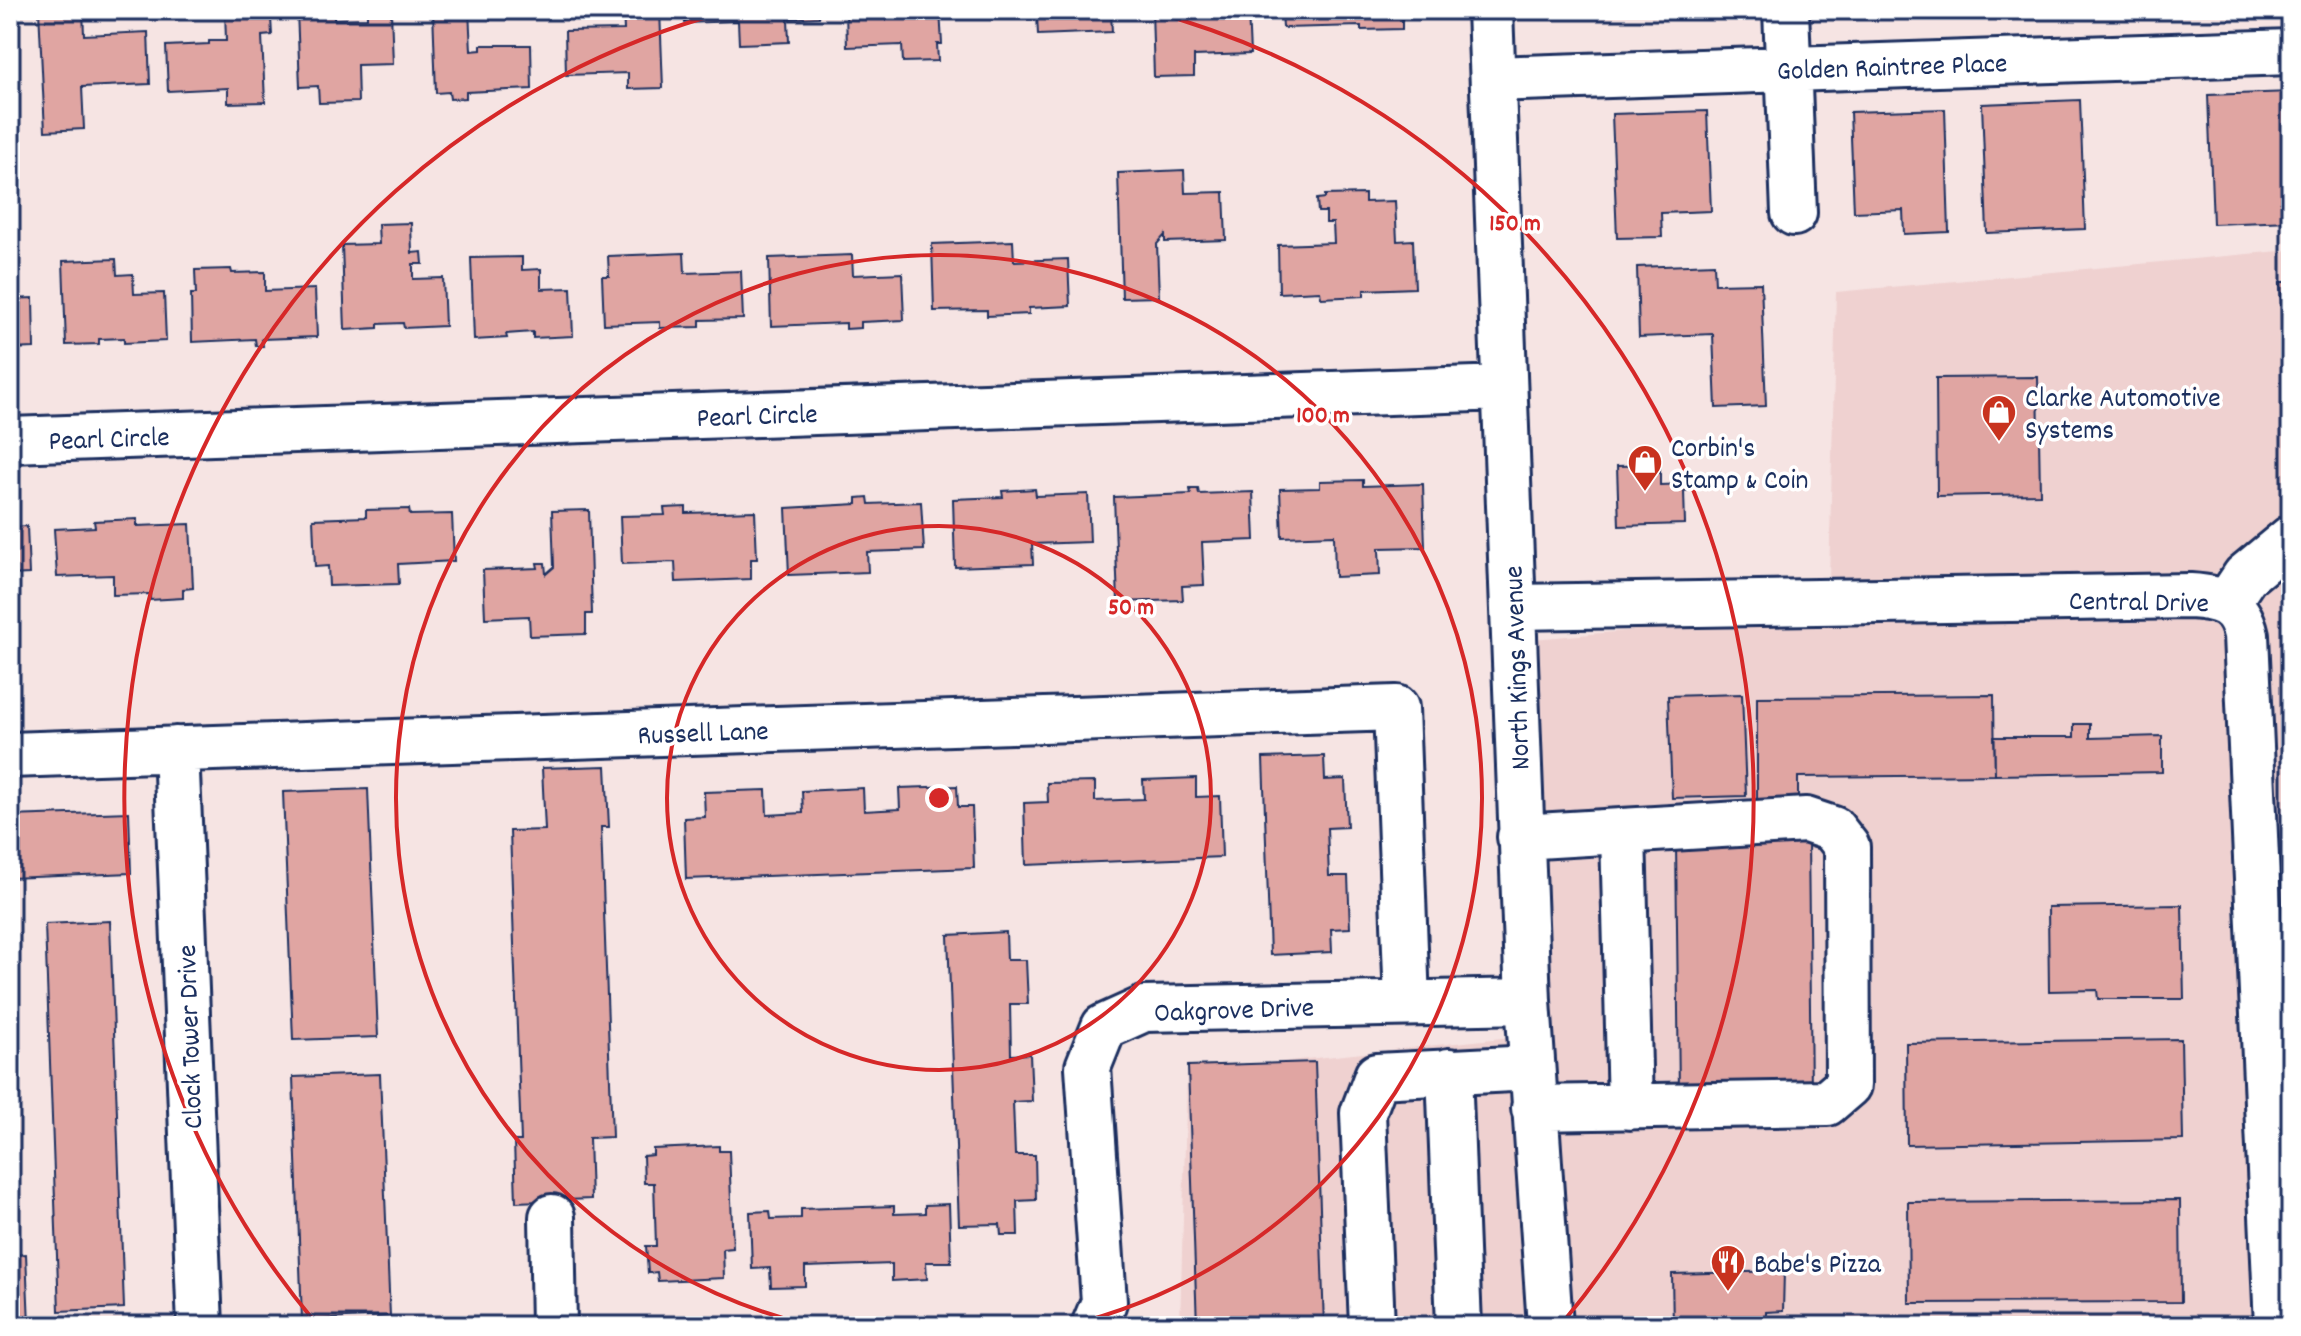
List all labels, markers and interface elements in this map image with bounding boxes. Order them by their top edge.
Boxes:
street label: Golden Raintree Place [1776,46,2008,94]
text: 150 m [1489,208,1541,242]
place label: Clarke Automotive Systems [2025,381,2221,453]
shop icon: Clarke Automotive Systems [1980,393,2018,443]
street label: Pearl Circle [696,397,818,441]
text: 100 m [1296,400,1350,434]
street label: Pearl Circle [48,420,170,464]
place label: Corbin's Stamp & Coin [1671,431,1808,503]
shop icon: Corbin's Stamp & Coin [1626,443,1664,493]
street label: North Kings Avenue [1496,565,1544,771]
street label: Central Drive [2069,584,2209,626]
text: 50 m [1108,592,1154,626]
street label: Russell Lane [637,714,769,758]
centre of rings [925,784,953,812]
street label: Clock Tower Drive [170,944,216,1130]
street label: Oakgrove Drive [1153,990,1315,1036]
restaurant icon: Babe's Pizza [1709,1243,1747,1293]
place label: Babe's Pizza [1754,1247,1882,1287]

